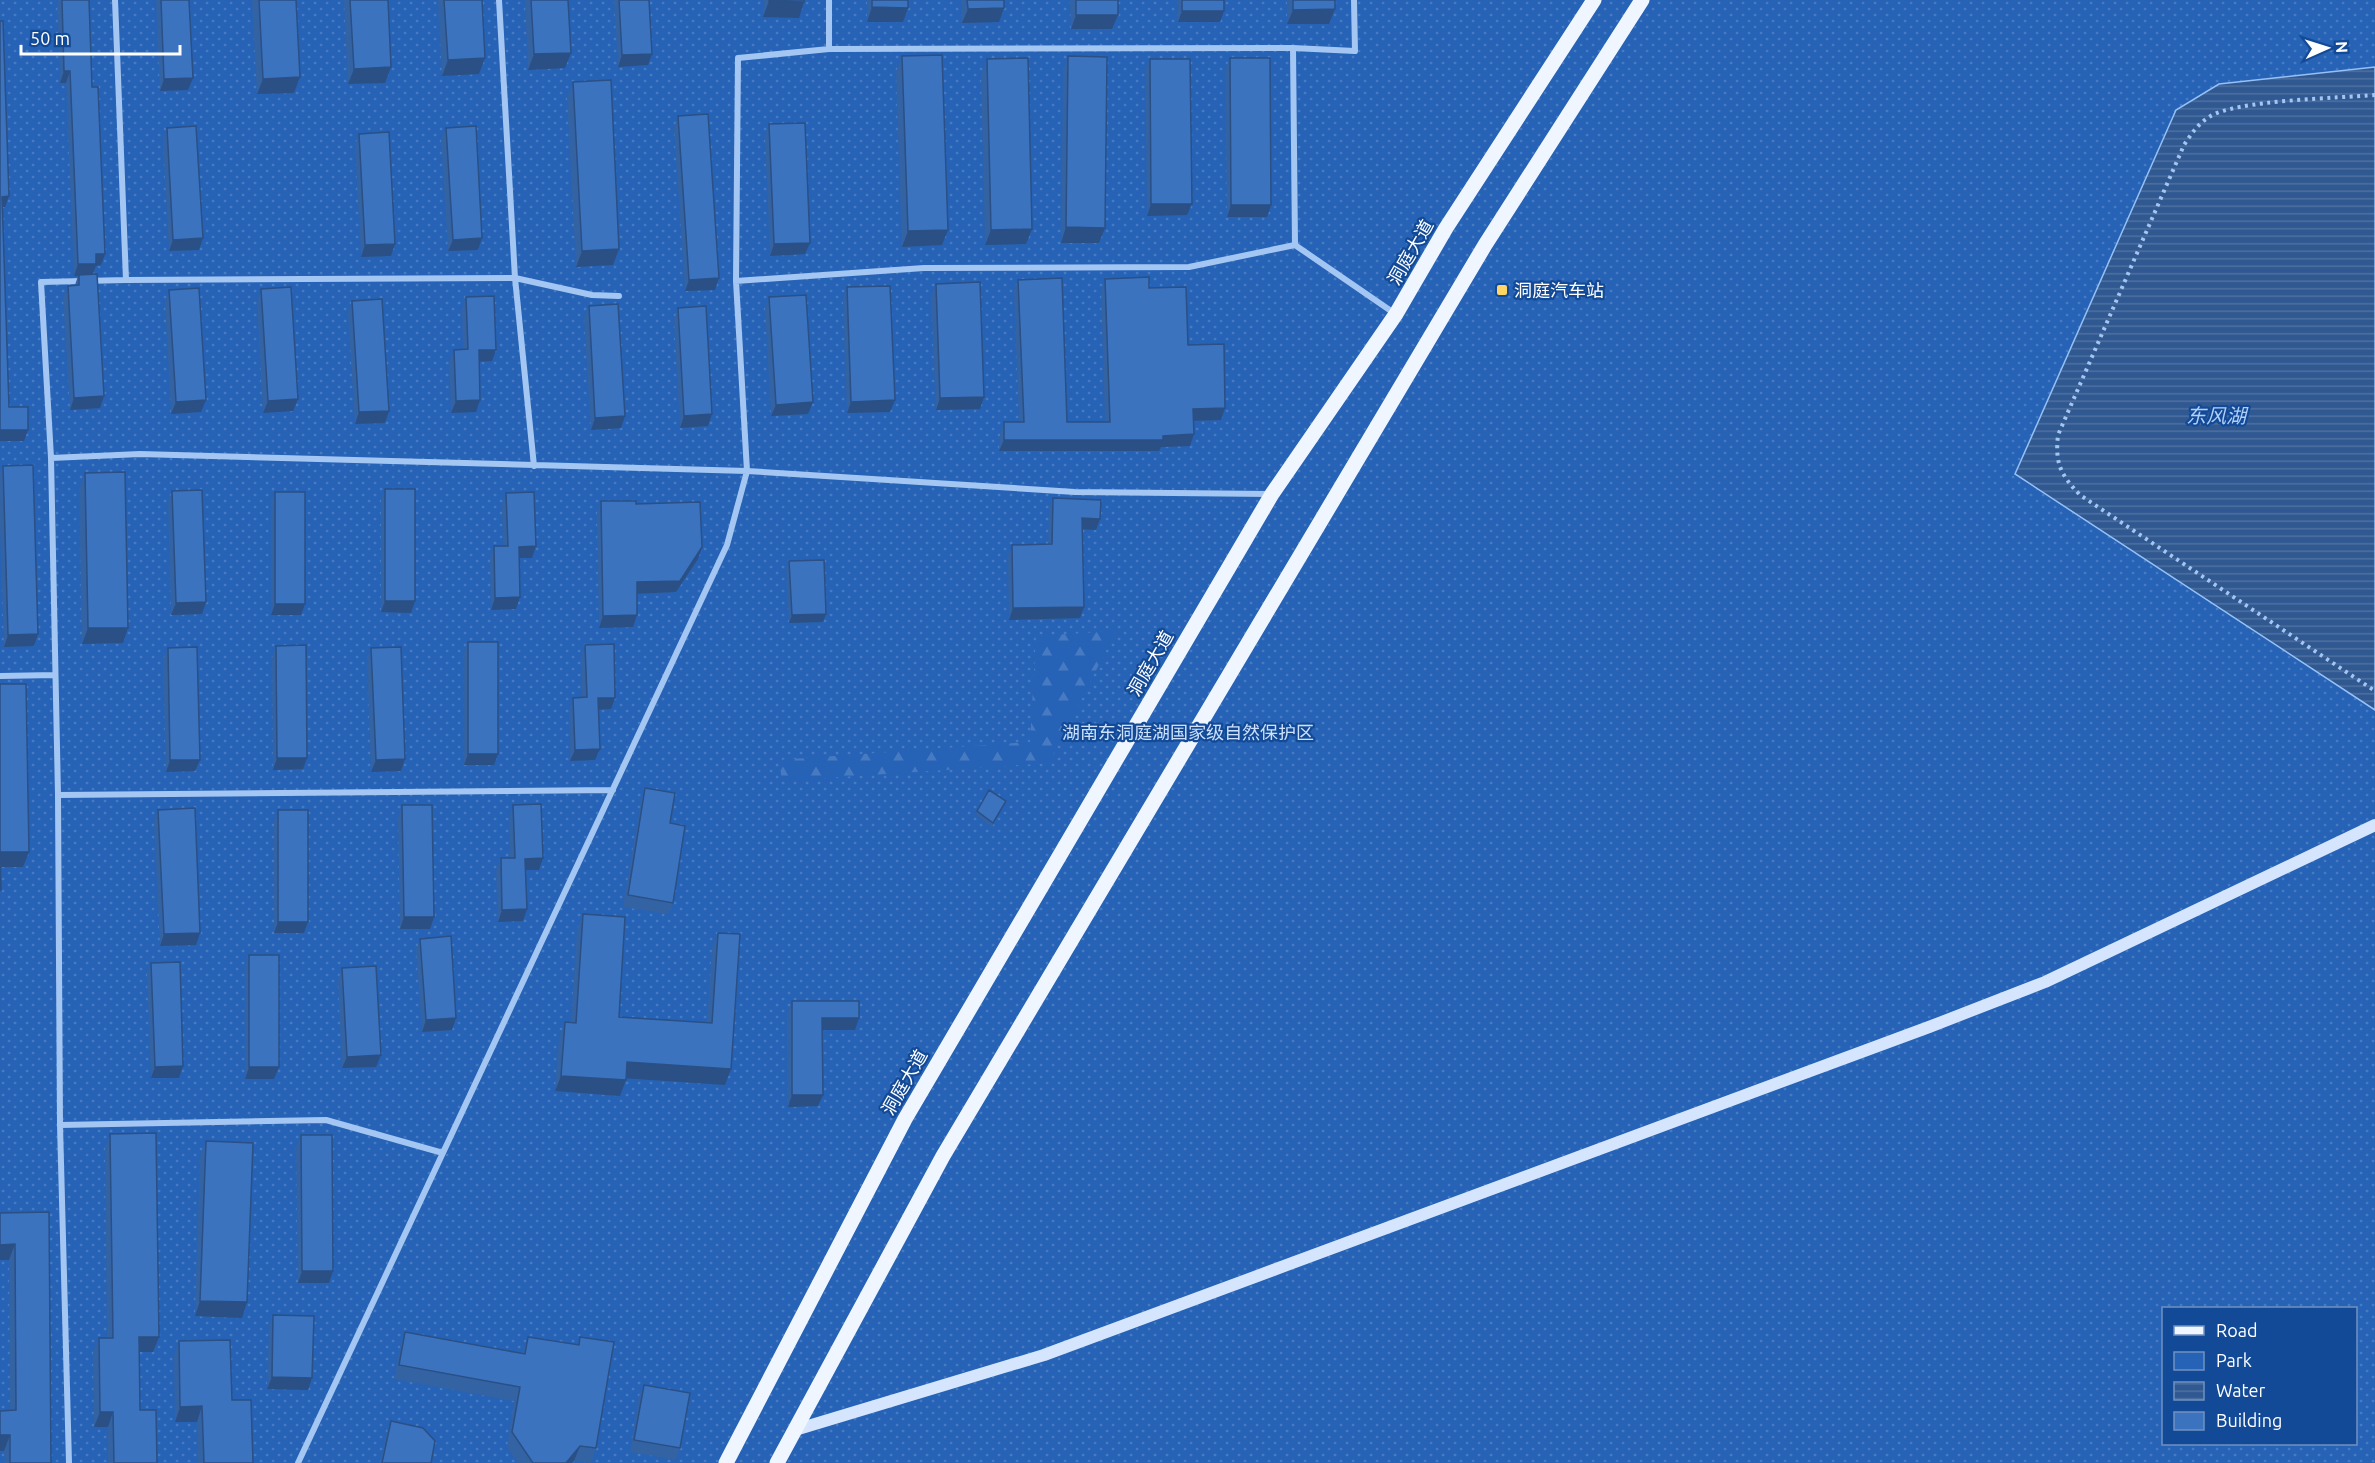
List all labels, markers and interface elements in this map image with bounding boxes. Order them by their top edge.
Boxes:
scale bar [21,18,180,56]
north arrow [2297,18,2357,78]
text: 50 m [30,28,70,48]
text: N [2333,41,2351,54]
street label: 洞庭大道 [1383,216,1437,288]
place label: 洞庭汽车站 [1514,280,1604,300]
marker: 洞庭汽车站 [1495,283,1509,297]
water label: 东风湖 [2186,404,2249,427]
street label: 洞庭大道 [1123,627,1177,699]
park label: 湖南东洞庭湖国家级自然保护区 [1062,722,1314,742]
street label: 洞庭大道 [877,1046,931,1118]
legend [2162,1307,2357,1445]
text: Road [2216,1320,2258,1340]
text: Park [2216,1350,2252,1370]
text: Water [2216,1380,2266,1400]
text: Building [2216,1410,2282,1430]

